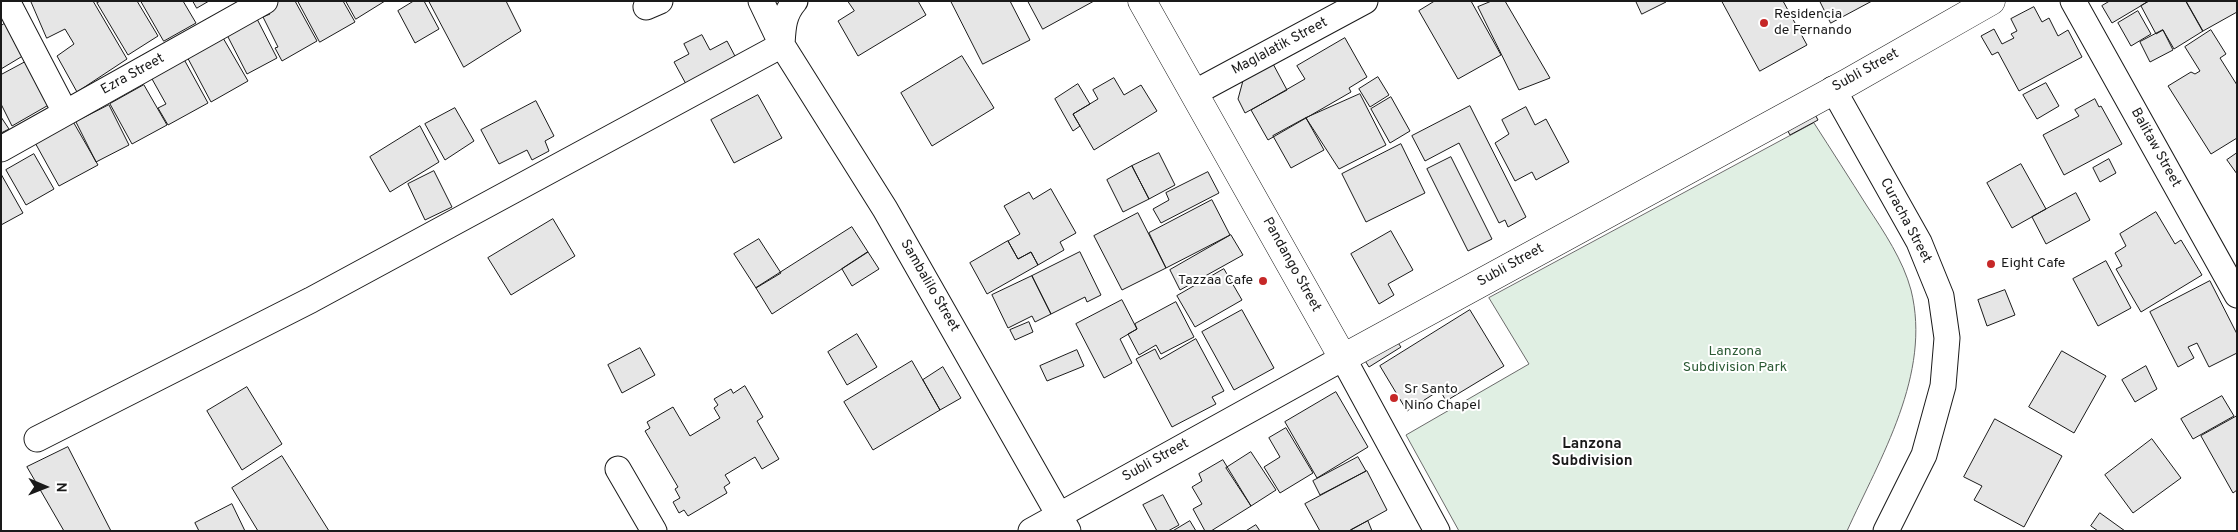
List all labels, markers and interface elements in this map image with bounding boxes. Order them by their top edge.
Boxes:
place label: Residencia de Fernando [1774,7,1852,40]
street label: Maglalatik Street [1229,15,1331,79]
marker: Residencia de Fernando [1758,17,1770,29]
street label: Subli Street [1830,46,1902,96]
street label: Ezra Street [98,51,168,99]
street label: Balitaw Street [2126,105,2184,191]
street label: Curacha Street [1876,176,1934,266]
street label: Pandango Street [1258,215,1324,315]
street label: Sambalilo Street [896,237,962,335]
street label: Subli Street [1475,241,1547,291]
place label: Eight Cafe [2001,256,2065,272]
marker: Eight Cafe [1985,258,1997,270]
place label: Tazzaa Cafe [1178,273,1253,289]
marker: Tazzaa Cafe [1257,275,1269,287]
park label: Lanzona Subdivision Park [1683,344,1787,377]
place label: Sr Santo Nino Chapel [1404,382,1481,414]
marker: Sr Santo Nino Chapel [1388,392,1400,404]
street label: Subli Street [1120,436,1192,486]
district label: Lanzona Subdivision [1551,436,1633,471]
north arrow [20,462,70,512]
text: N [52,482,69,492]

